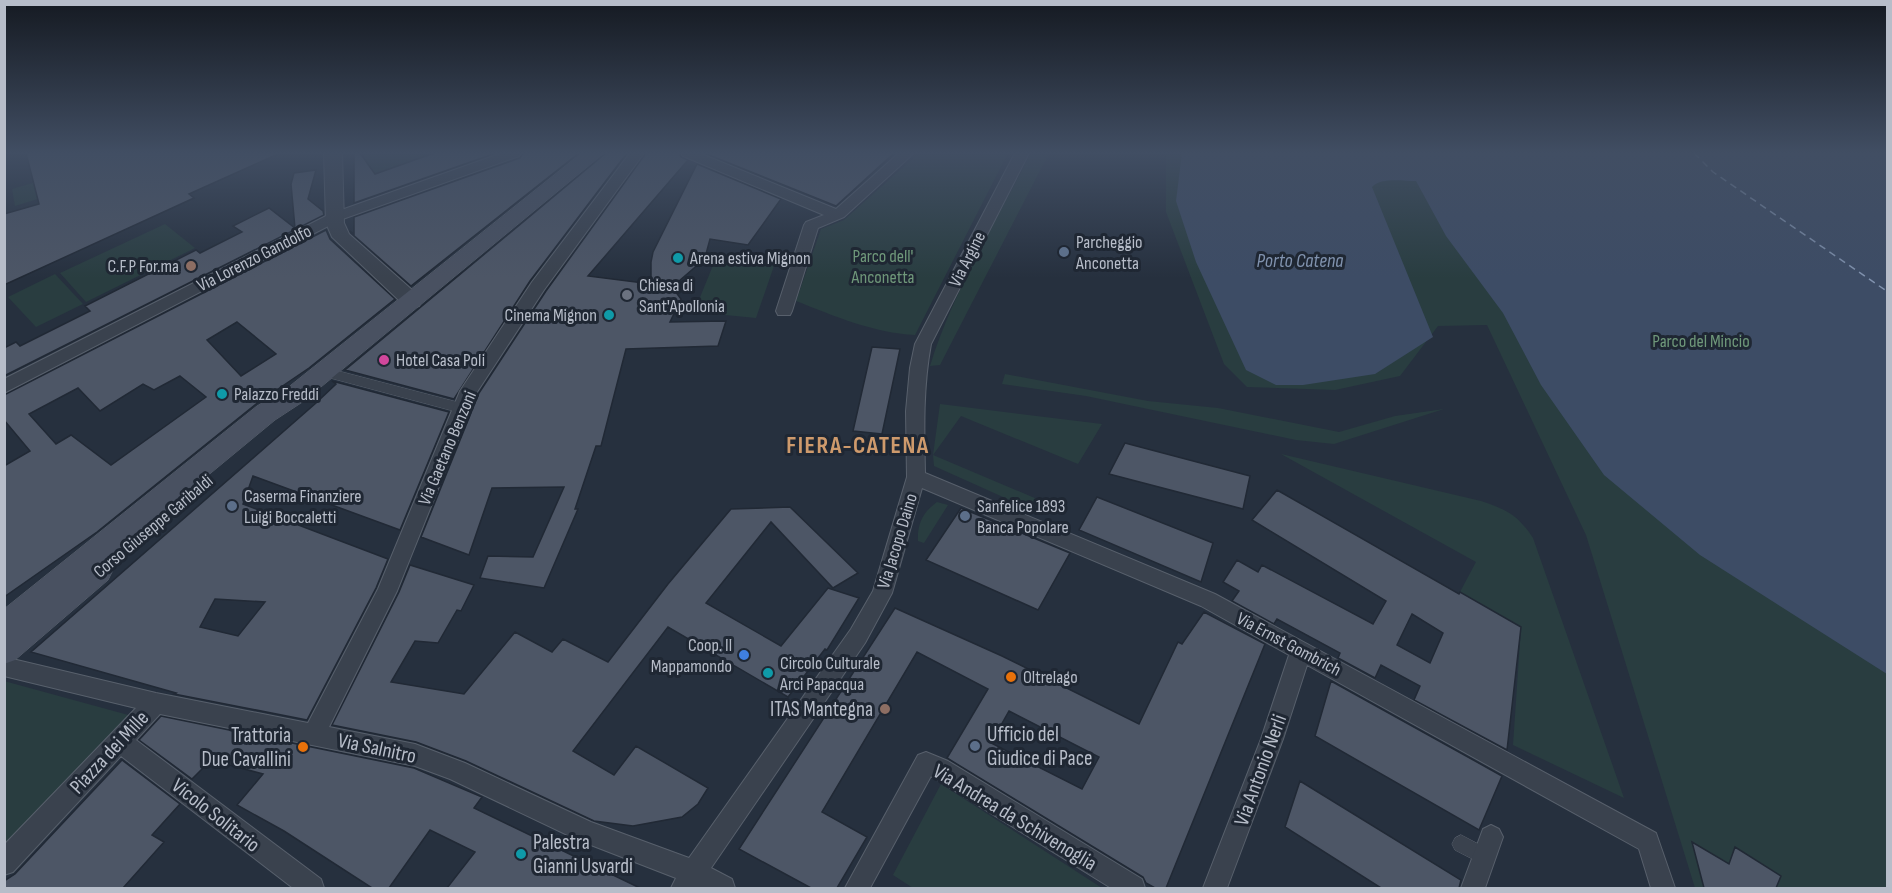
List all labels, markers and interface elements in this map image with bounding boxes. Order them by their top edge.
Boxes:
street label: Via Lorenzo Gandolfo [193,221,315,296]
street label: Via Argine [945,228,990,290]
place label: Parcheggio Anconetta [1075,232,1143,274]
marker: Parcheggio Anconetta [1057,245,1071,259]
park label: Parco dell' Anconetta [850,246,915,288]
place label: Arena estiva Mignon [689,248,811,269]
water label: Porto Catena [1257,249,1343,273]
marker: Arena estiva Mignon [671,251,685,265]
place label: C.F.P For.ma [107,256,179,277]
marker: C.F.P For.ma [184,259,198,273]
place label: Chiesa di Sant'Apollonia [639,275,725,317]
marker: Chiesa di Sant'Apollonia [620,288,634,302]
place label: Cinema Mignon [505,305,597,326]
marker: Cinema Mignon [602,308,616,322]
park label: Parco del Mincio [1652,331,1750,352]
place label: Hotel Casa Poli [396,350,485,371]
marker: Hotel Casa Poli [377,353,391,367]
place label: Palazzo Freddi [234,384,319,405]
marker: Palazzo Freddi [215,387,229,401]
street label: Via Gaetano Benzoni [414,388,481,509]
district label: FIERA-CATENA [786,431,930,460]
street label: Corso Giuseppe Garibaldi [89,470,217,582]
place label: Caserma Finanziere Luigi Boccaletti [244,486,362,528]
street label: Via Jacopo Daino [873,491,922,591]
place label: Sanfelice 1893 Banca Popolare [977,496,1069,538]
marker: Caserma Finanziere Luigi Boccaletti [225,499,239,513]
marker: Sanfelice 1893 Banca Popolare [958,509,972,523]
street label: Via Ernst Gombrich [1233,608,1345,681]
place label: Coop. Il Mappamondo [651,635,732,677]
marker: Coop. Il Mappamondo [737,648,751,662]
place label: Circolo Culturale Arci Papacqua [779,653,880,695]
marker: Circolo Culturale Arci Papacqua [761,666,775,680]
place label: Oltrelago [1023,667,1078,688]
marker: Oltrelago [1004,670,1018,684]
place label: ITAS Mantegna [770,697,873,722]
marker: ITAS Mantegna [878,702,892,716]
street label: Piazza dei Mille [65,706,154,799]
street label: Via Antonio Nerli [1229,711,1292,829]
place label: Ufficio del Giudice di Pace [987,722,1092,771]
place label: Trattoria Due Cavallini [201,723,291,772]
street label: Via Salnitro [335,728,418,769]
marker: Ufficio del Giudice di Pace [968,739,982,753]
marker: Trattoria Due Cavallini [296,740,310,754]
street label: Via Andrea da Schivenoglia [928,759,1101,876]
street label: Vicolo Solitario [166,773,265,858]
place label: Palestra Gianni Usvardi [533,830,633,879]
marker: Palestra Gianni Usvardi [514,847,528,861]

